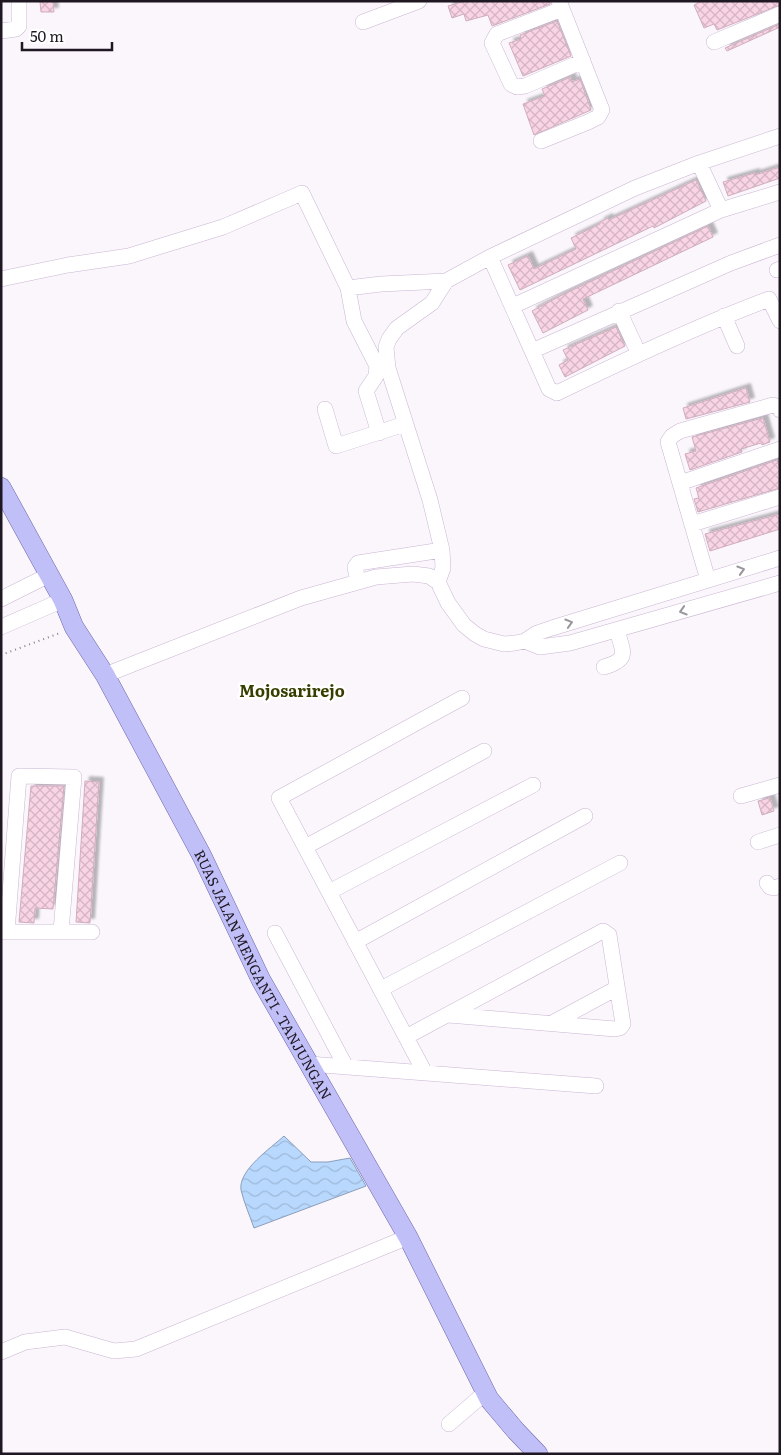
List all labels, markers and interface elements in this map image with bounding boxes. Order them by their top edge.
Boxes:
scale bar [22,20,112,52]
text: 50 m [30,24,64,47]
one-way arrow [737,566,745,576]
one-way arrow [679,606,687,616]
one-way arrow [565,618,573,628]
district label: Mojosarirejo [239,678,345,702]
street label: RUAS JALAN MENGANTI - TANJUNGAN [190,846,337,1103]

